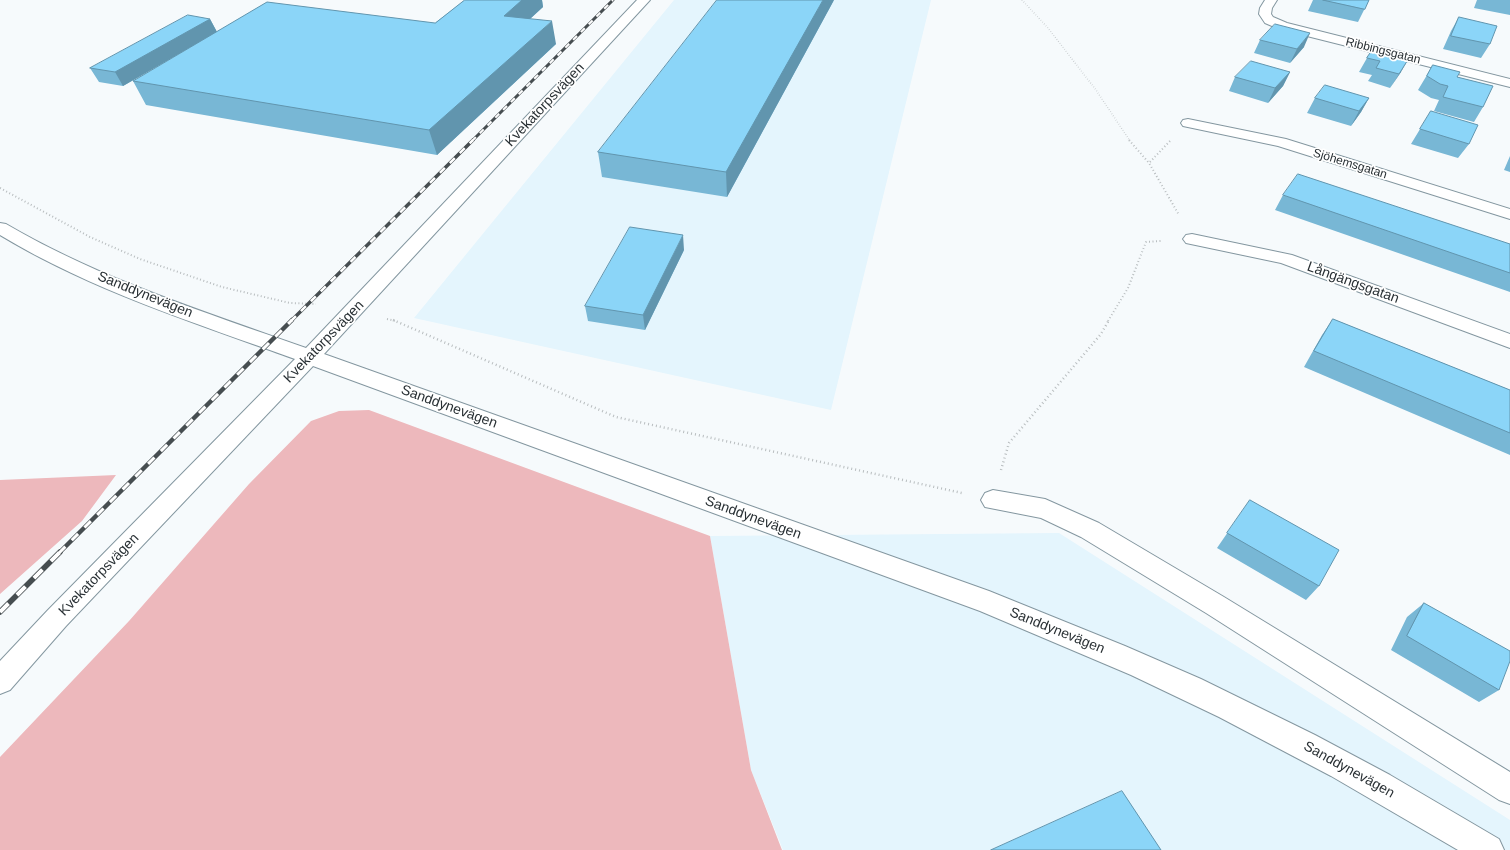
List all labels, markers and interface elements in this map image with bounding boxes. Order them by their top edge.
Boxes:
street label: Ribbingsgatan [1344,35,1422,67]
street label: Kvekatorpsvägen [502,60,588,150]
street label: Sjöhemsgatan [1311,146,1389,182]
street label: Långängsgatan [1305,259,1401,307]
street label: Sanddynevägen [95,268,195,322]
street label: Kvekatorpsvägen [280,297,368,387]
street label: Sanddynevägen [399,382,499,432]
street label: Sanddynevägen [703,493,803,543]
street label: Kvekatorpsvägen [55,530,143,620]
street label: Sanddynevägen [1007,604,1107,658]
street label: Sanddynevägen [1301,738,1397,802]

